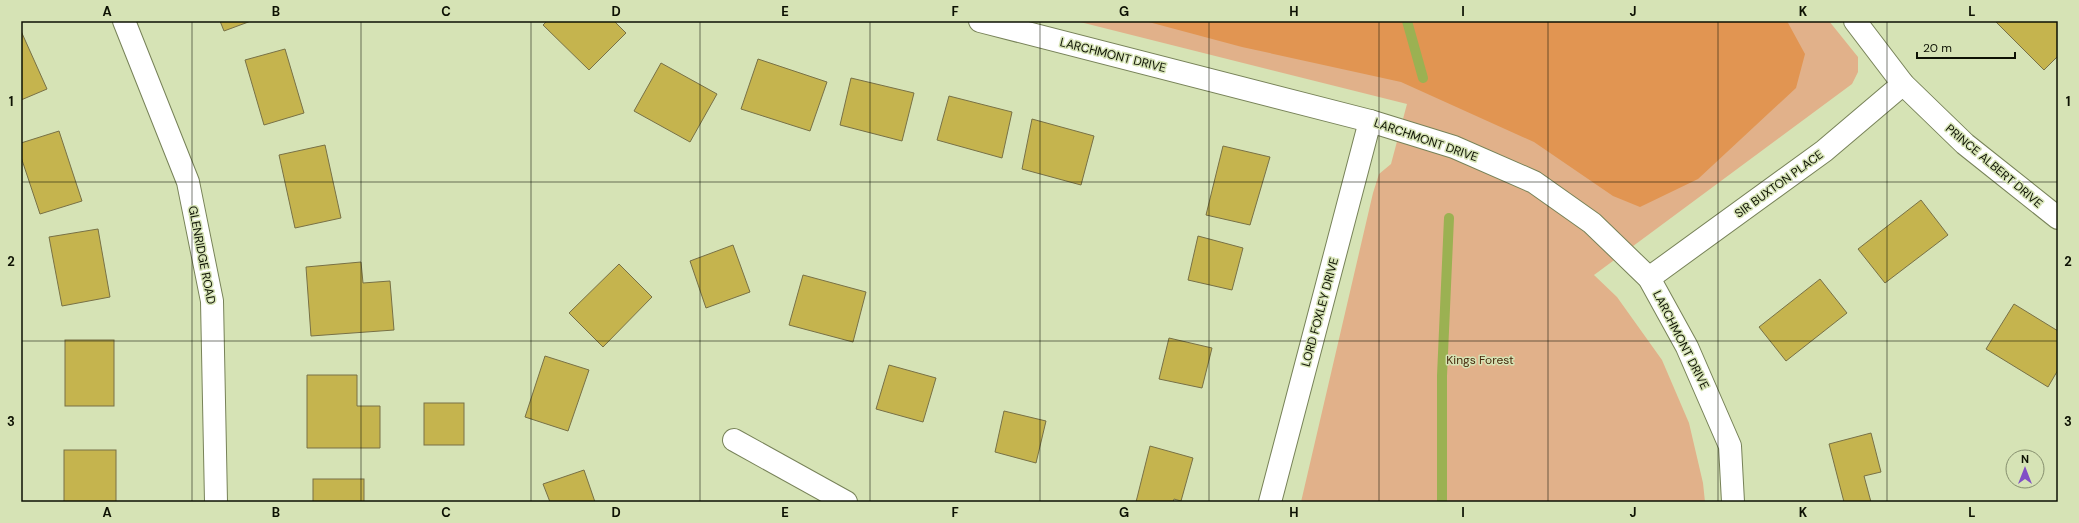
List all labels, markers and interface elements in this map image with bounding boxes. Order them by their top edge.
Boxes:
text: A [102,3,112,20]
text: B [272,3,280,20]
text: C [441,3,451,20]
text: D [611,3,621,20]
text: E [781,3,789,20]
text: F [951,3,959,20]
text: G [1119,3,1129,20]
text: H [1289,3,1299,20]
text: I [1461,3,1465,20]
text: J [1629,3,1637,20]
text: K [1799,3,1808,20]
text: L [1968,3,1976,20]
street label: LARCHMONT DRIVE [1058,34,1168,76]
scale bar [1917,34,2015,60]
text: 20 m [1923,40,1952,56]
text: 1 [9,93,13,110]
text: 1 [2066,93,2070,110]
street label: LARCHMONT DRIVE [1372,115,1480,165]
street label: PRINCE ALBERT DRIVE [1942,121,2046,212]
street label: SIR BUXTON PLACE [1732,146,1827,222]
street label: GLENRIDGE ROAD [185,204,219,306]
text: 2 [7,253,15,270]
text: 2 [2064,253,2072,270]
street label: LORD FOXLEY DRIVE [1298,256,1342,368]
street label: LARCHMONT DRIVE [1649,288,1713,392]
park label: Kings Forest [1446,352,1514,368]
text: 3 [7,413,15,430]
text: 3 [2064,413,2072,430]
north arrow [2005,449,2045,489]
text: N [2021,452,2029,466]
text: A [102,504,112,521]
text: B [272,504,280,521]
text: C [441,504,451,521]
text: D [611,504,621,521]
text: E [781,504,789,521]
text: F [951,504,959,521]
text: G [1119,504,1129,521]
text: H [1289,504,1299,521]
text: I [1461,504,1465,521]
text: J [1629,504,1637,521]
text: K [1799,504,1808,521]
text: L [1968,504,1976,521]

